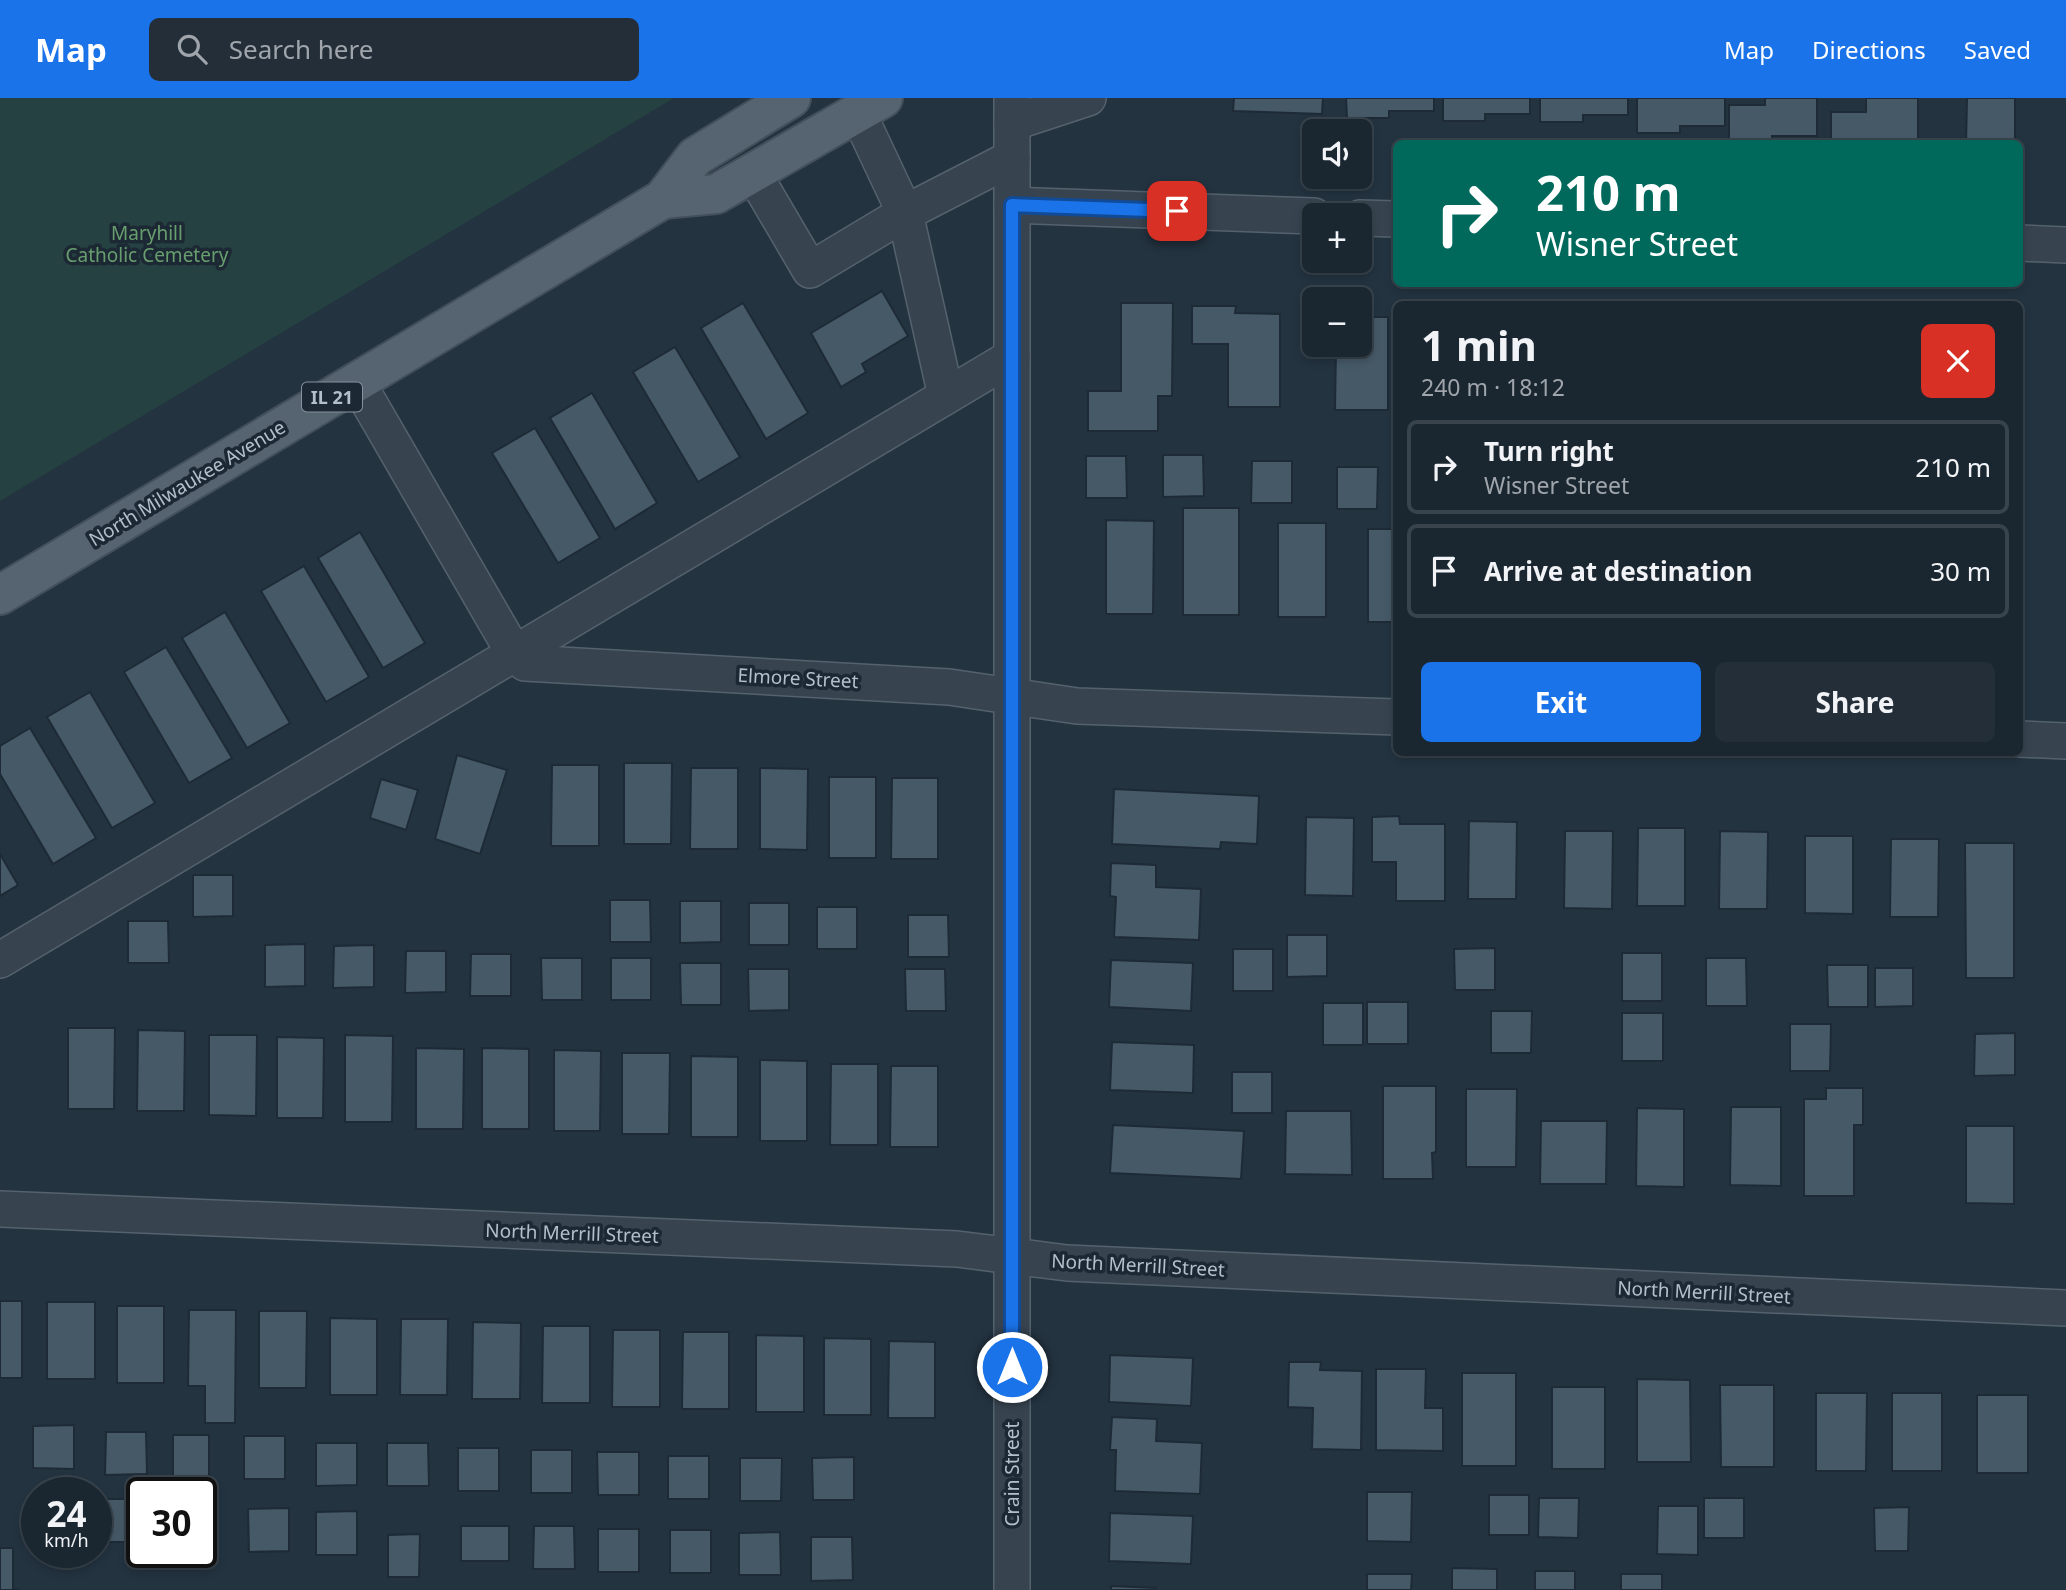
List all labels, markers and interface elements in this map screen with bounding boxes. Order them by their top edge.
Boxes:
search box [149,18,639,81]
text: Map [35,27,107,72]
icon: search [173,30,211,68]
text: Search here [229,31,373,67]
text: Map [1724,33,1774,66]
text: Directions [1812,33,1926,66]
text: Saved [1964,33,2031,66]
map controls [1302,119,1372,357]
button: sound [1302,119,1372,189]
text: 210 m [1536,159,1681,225]
icon: right [1421,168,1512,259]
pin [1147,181,1207,241]
icon: arrive [1158,192,1196,230]
button: + [1302,203,1372,273]
park label: Maryhill Catholic Cemetery [66,220,229,268]
text: Wisner Street [1536,222,1738,265]
button: − [1302,287,1372,357]
text: 1 min [1421,316,1537,373]
button: close [1921,324,1995,398]
text: 240 m · 18:12 [1421,371,1565,403]
road number: IL 21 [302,382,362,412]
street label: North Milwaukee Avenue [84,414,290,552]
text: Turn right [1484,433,1614,469]
icon: right [1425,448,1463,486]
text: 210 m [1915,449,1991,485]
text: Wisner Street [1484,469,1629,501]
icon: arrive [1425,552,1463,590]
text: Arrive at destination [1484,553,1753,589]
text: 30 m [1930,553,1991,589]
street label: Elmore Street [737,662,859,694]
button: Exit [1421,662,1701,742]
button: Share [1715,662,1995,742]
street label: North Merrill Street [485,1217,659,1249]
street label: North Merrill Street [1051,1247,1226,1283]
street label: North Merrill Street [1617,1274,1792,1310]
position arrow [975,1330,1049,1404]
street label: Crain Street [999,1421,1025,1526]
speed limit sign: 30 [126,1477,217,1568]
text: 24 [46,1490,87,1537]
text: km/h [44,1528,89,1552]

